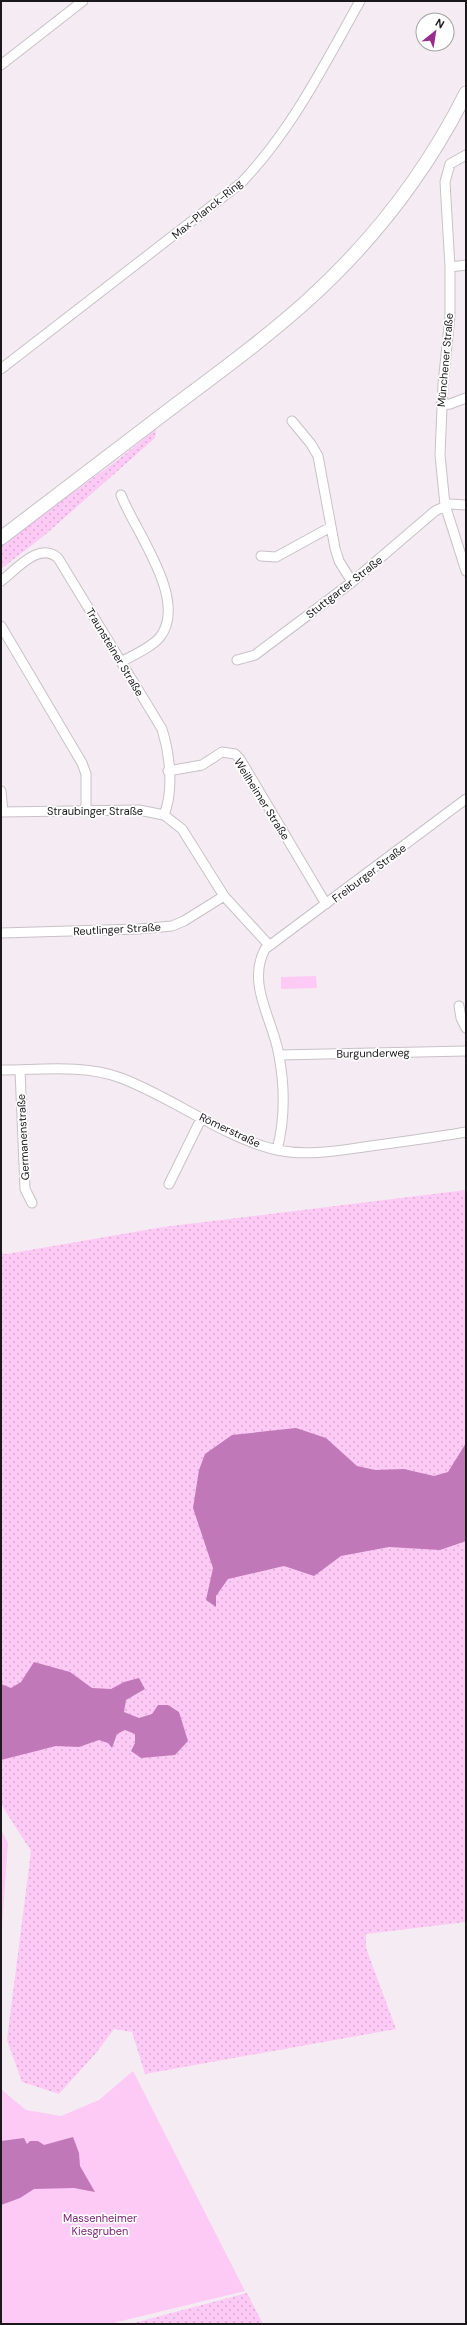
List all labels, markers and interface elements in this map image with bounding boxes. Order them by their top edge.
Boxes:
north arrow [415,12,455,52]
text: N [433,15,447,31]
street label: Max-Planck-Ring [169,176,245,242]
street label: Münchener Straße [434,312,456,408]
street label: Stuttgarter Straße [303,553,385,621]
street label: Traunsteiner Straße [83,605,147,699]
street label: Weilheimer Straße [231,756,293,842]
street label: Straubinger Straße [47,804,143,818]
street label: Freiburger Straße [329,841,409,905]
street label: Reutlinger Straße [73,920,161,938]
street label: Burgunderweg [336,1045,410,1061]
street label: Germanenstraße [14,1094,32,1180]
street label: Römerstraße [197,1110,263,1150]
park label: Massenheimer Kiesgruben [63,2211,137,2238]

